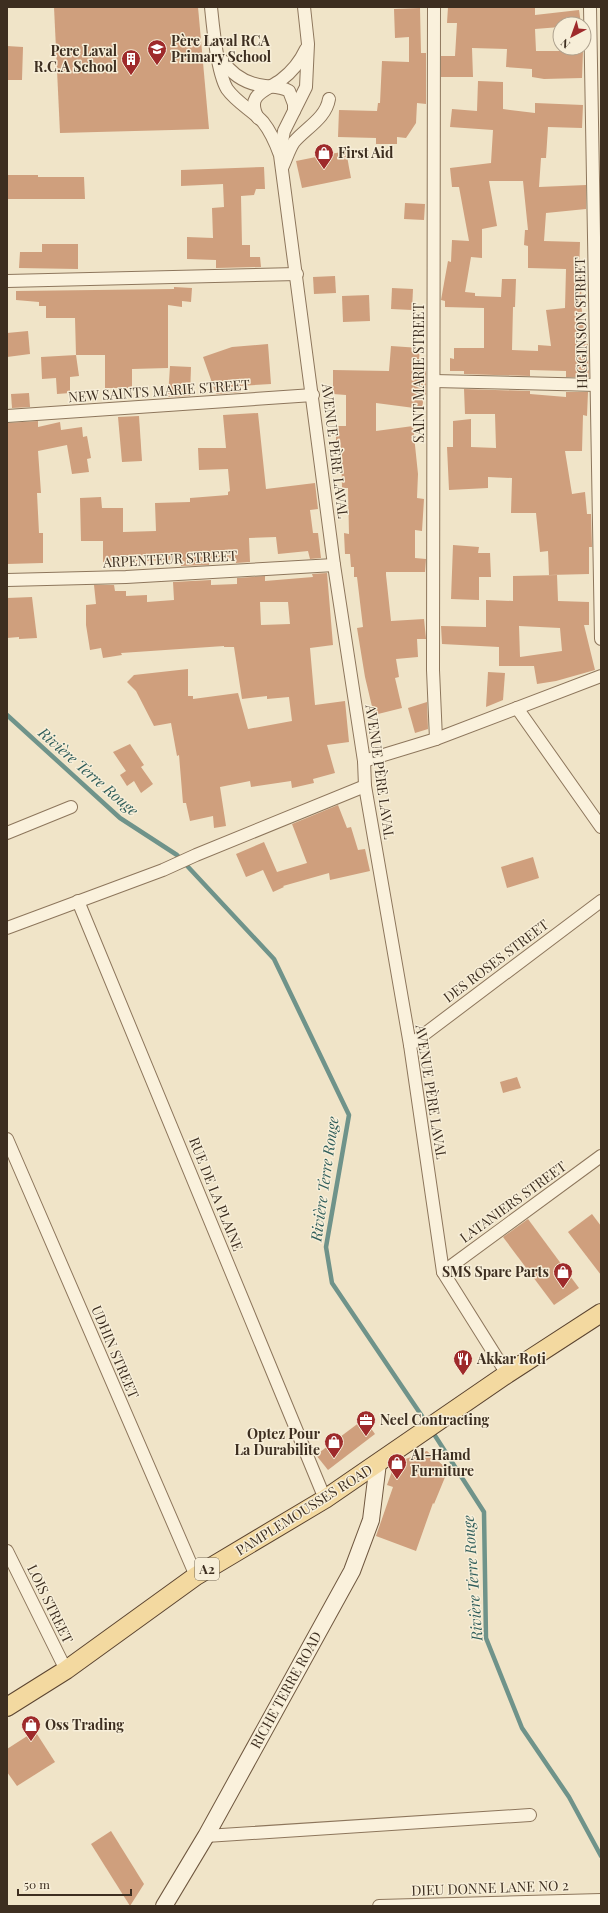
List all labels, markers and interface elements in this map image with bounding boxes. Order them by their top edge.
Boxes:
north arrow [552,16,592,56]
place label: Père Laval RCA Primary School [171,31,272,66]
text: N [557,36,573,52]
school or university icon: Père Laval RCA Primary School [146,38,168,66]
place label: Pere Laval R.C.A School [34,41,118,76]
building icon: Pere Laval R.C.A School [120,48,142,76]
shop icon: First Aid [313,142,335,170]
place label: First Aid [338,143,394,162]
street label: HIGGINSON STREET [570,257,591,389]
street label: SAINT MARIE STREET [409,303,428,443]
street label: NEW SAINTS MARIE STREET [67,375,251,406]
street label: AVENUE PÈRE LAVAL [318,381,353,519]
street label: ARPENTEUR STREET [101,545,238,572]
street label: AVENUE PÈRE LAVAL [362,702,399,840]
water label: Rivière Terre Rouge [34,722,143,820]
street label: DES ROSES STREET [439,915,552,1006]
street label: AVENUE PÈRE LAVAL [411,1022,451,1160]
water label: Rivière Terre Rouge [305,1115,343,1244]
street label: RUE DE LA PLAINE [185,1134,248,1254]
street label: LATANIERS STREET [456,1156,570,1247]
shop icon: SMS Spare Parts [552,1261,574,1289]
place label: SMS Spare Parts [442,1262,549,1281]
street label: UDHIN STREET [87,1302,144,1402]
restaurant icon: Akkar Roti [452,1348,474,1376]
place label: Akkar Roti [476,1349,547,1368]
office icon: Neel Contracting [355,1409,377,1437]
place label: Neel Contracting [380,1410,489,1429]
place label: Optez Pour La Durabilite [235,1424,320,1459]
shop icon: Optez Pour La Durabilite [323,1431,345,1459]
place label: Al-Hamd Furniture [410,1445,474,1480]
shop icon: Al-Hamd Furniture [386,1452,408,1480]
street label: PAMPLEMOUSSES ROAD [232,1460,376,1559]
water label: Rivière Terre Rouge [458,1514,486,1643]
road number: A2 [195,1558,219,1580]
street label: LOIS STREET [23,1561,78,1647]
street label: RICHE TERRE ROAD [246,1628,326,1752]
shop icon: Oss Trading [20,1714,42,1742]
place label: Oss Trading [45,1715,124,1734]
scale bar [18,1871,131,1897]
street label: DIEU DONNE LANE NO 2 [411,1875,569,1900]
text: 50 m [24,1876,50,1892]

